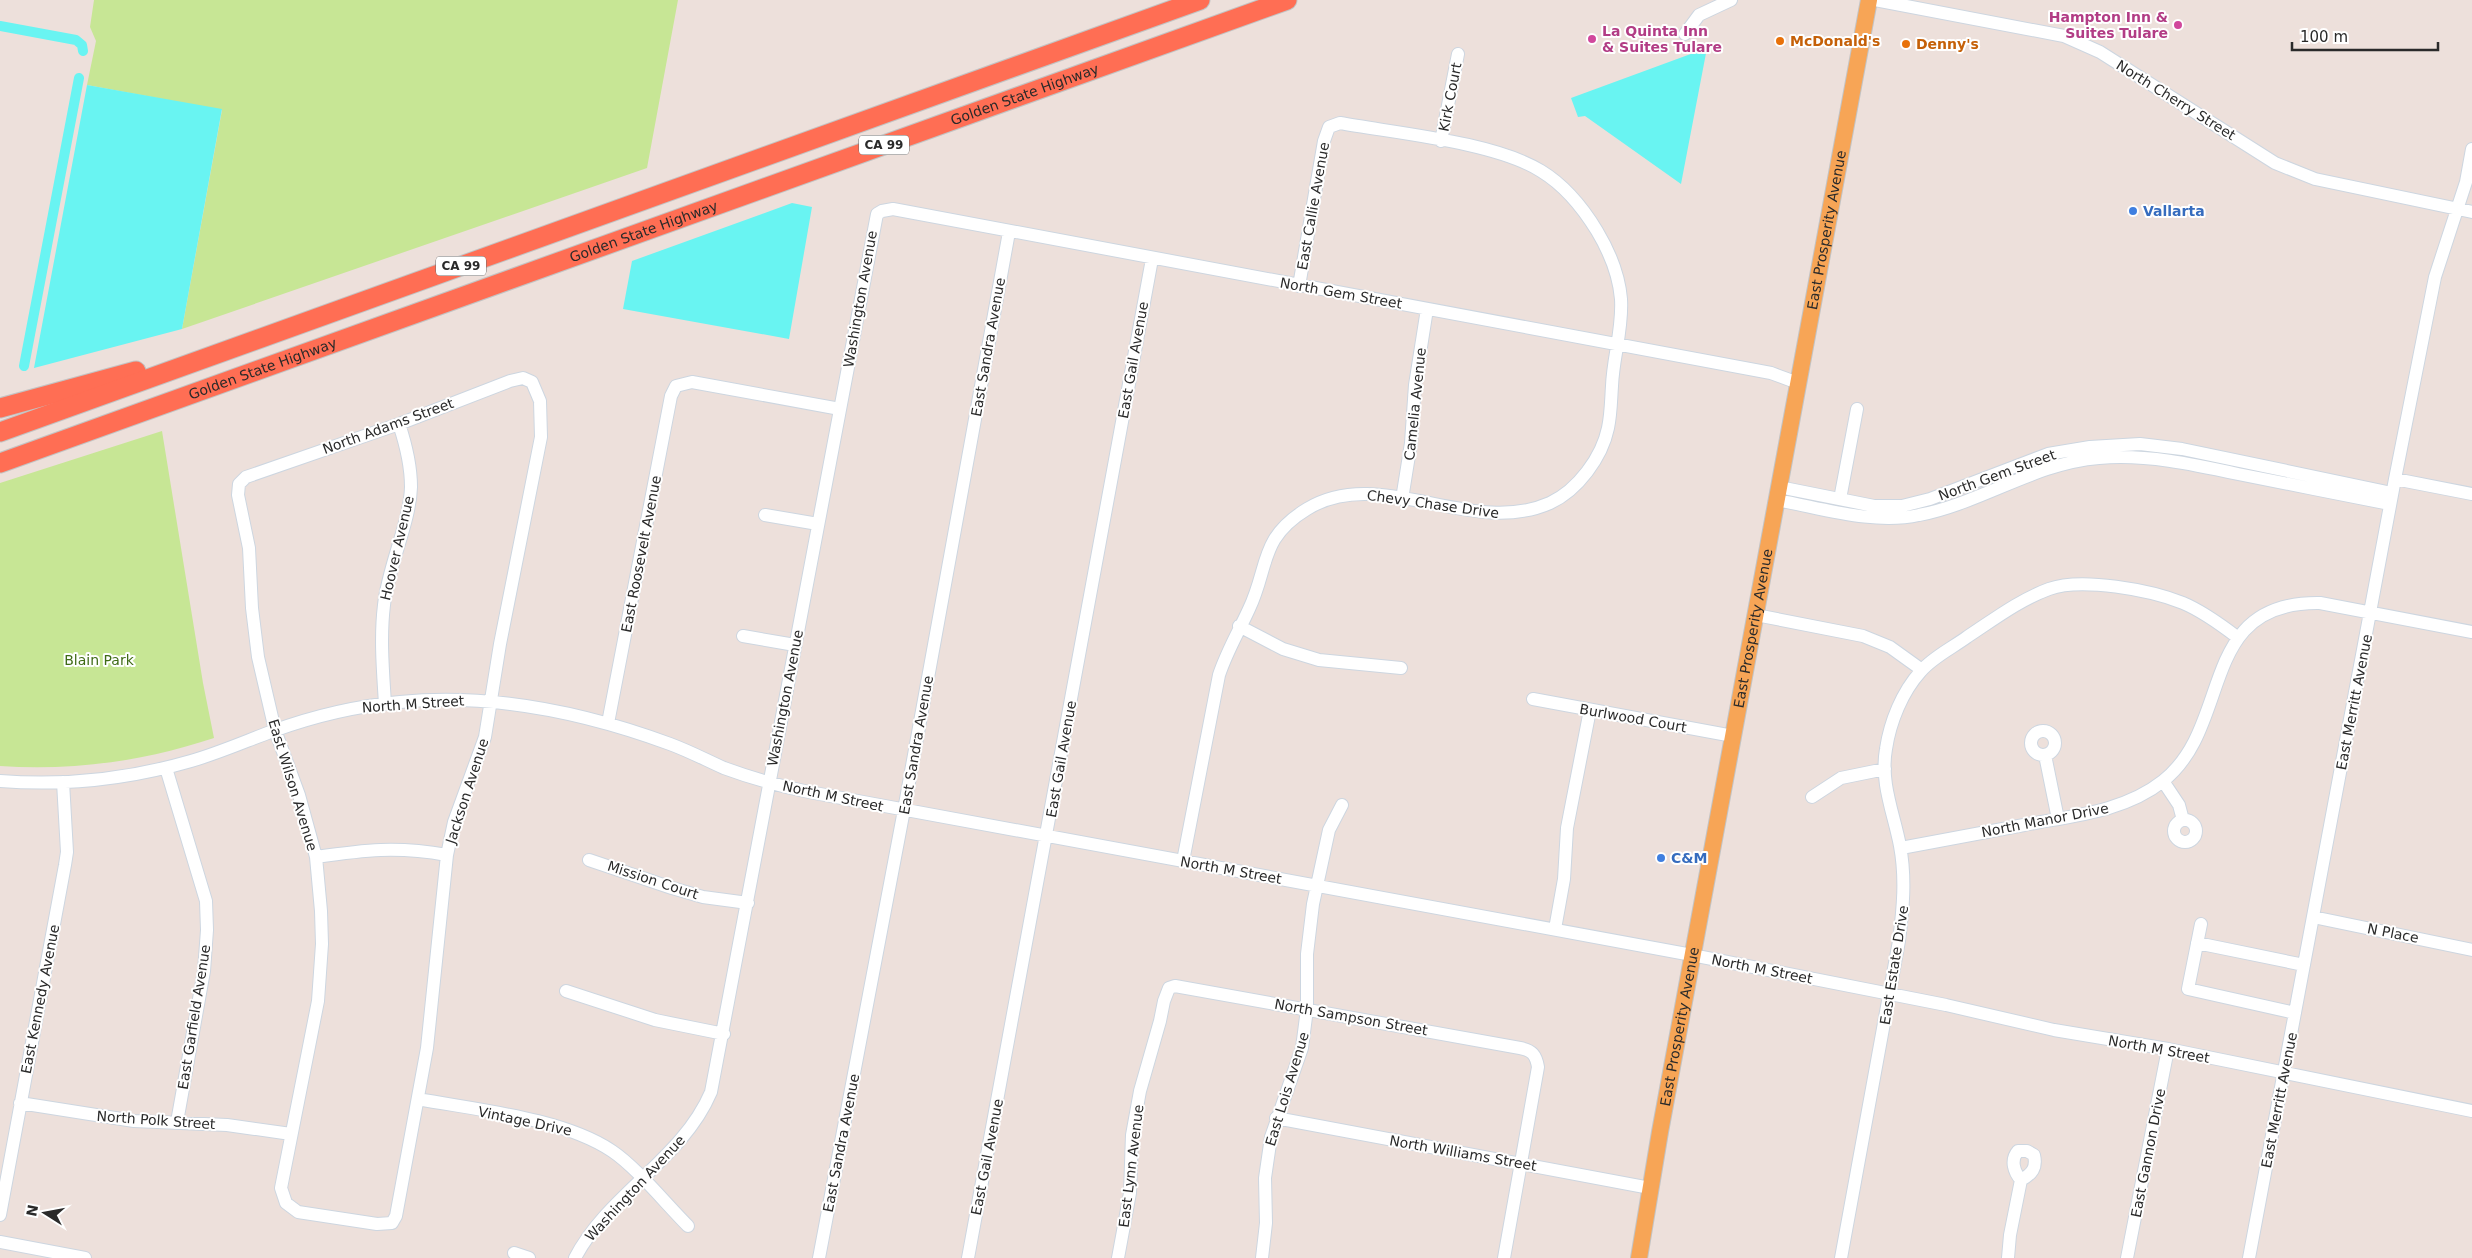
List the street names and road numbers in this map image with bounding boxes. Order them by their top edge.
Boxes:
street label: North Cherry Street [2113,57,2239,143]
street label: Golden State Highway [948,60,1101,128]
street label: Kirk Court [1435,61,1465,133]
road number: CA 99 [859,136,909,154]
street label: East Callie Avenue [1294,141,1332,271]
street label: East Prosperity Avenue [1804,149,1849,311]
street label: Golden State Highway [567,197,720,265]
street label: Washington Avenue [840,229,880,369]
road number: CA 99 [436,256,486,276]
street label: North Gem Street [1279,274,1404,312]
street label: East Sandra Avenue [968,276,1008,418]
street label: East Gail Avenue [1115,300,1151,420]
street label: Golden State Highway [186,335,339,403]
street label: Camelia Avenue [1401,347,1429,461]
street label: North Adams Street [320,395,456,457]
street label: North Gem Street [1936,446,2058,504]
street label: East Roosevelt Avenue [618,474,664,634]
street label: Chevy Chase Drive [1366,487,1500,521]
street label: Hoover Avenue [377,494,417,602]
street label: East Prosperity Avenue [1730,547,1776,709]
street label: Washington Avenue [764,628,806,768]
street label: East Merritt Avenue [2333,633,2375,771]
street label: East Sandra Avenue [896,674,936,816]
street label: North M Street [361,692,465,716]
street label: East Gail Avenue [1043,699,1079,819]
street label: Burlwood Court [1578,701,1688,735]
street label: East Wilson Avenue [265,717,321,853]
street label: Jackson Avenue [442,736,492,847]
street label: North M Street [781,777,885,815]
street label: North Manor Drive [1980,800,2110,840]
street label: North M Street [1179,853,1283,887]
street label: Mission Court [605,858,701,902]
street label: East Estate Drive [1877,904,1911,1026]
street label: N Place [2366,920,2420,946]
street label: East Kennedy Avenue [18,923,62,1075]
street label: East Garfield Avenue [175,943,213,1091]
street label: East Prosperity Avenue [1657,946,1702,1107]
street label: North M Street [1710,951,1814,987]
street label: North Sampson Street [1273,996,1429,1038]
street label: East Lois Avenue [1262,1030,1312,1148]
street label: East Merritt Avenue [2258,1031,2300,1169]
street label: North M Street [2107,1032,2211,1066]
street label: East Sandra Avenue [820,1072,862,1214]
street label: East Gannon Drive [2128,1087,2168,1219]
street label: East Gail Avenue [968,1097,1006,1217]
street label: Vintage Drive [477,1103,573,1139]
street label: East Lynn Avenue [1116,1104,1146,1228]
street label: North Polk Street [96,1108,216,1132]
street label: Washington Avenue [582,1132,688,1244]
street label: North Williams Street [1388,1132,1538,1174]

